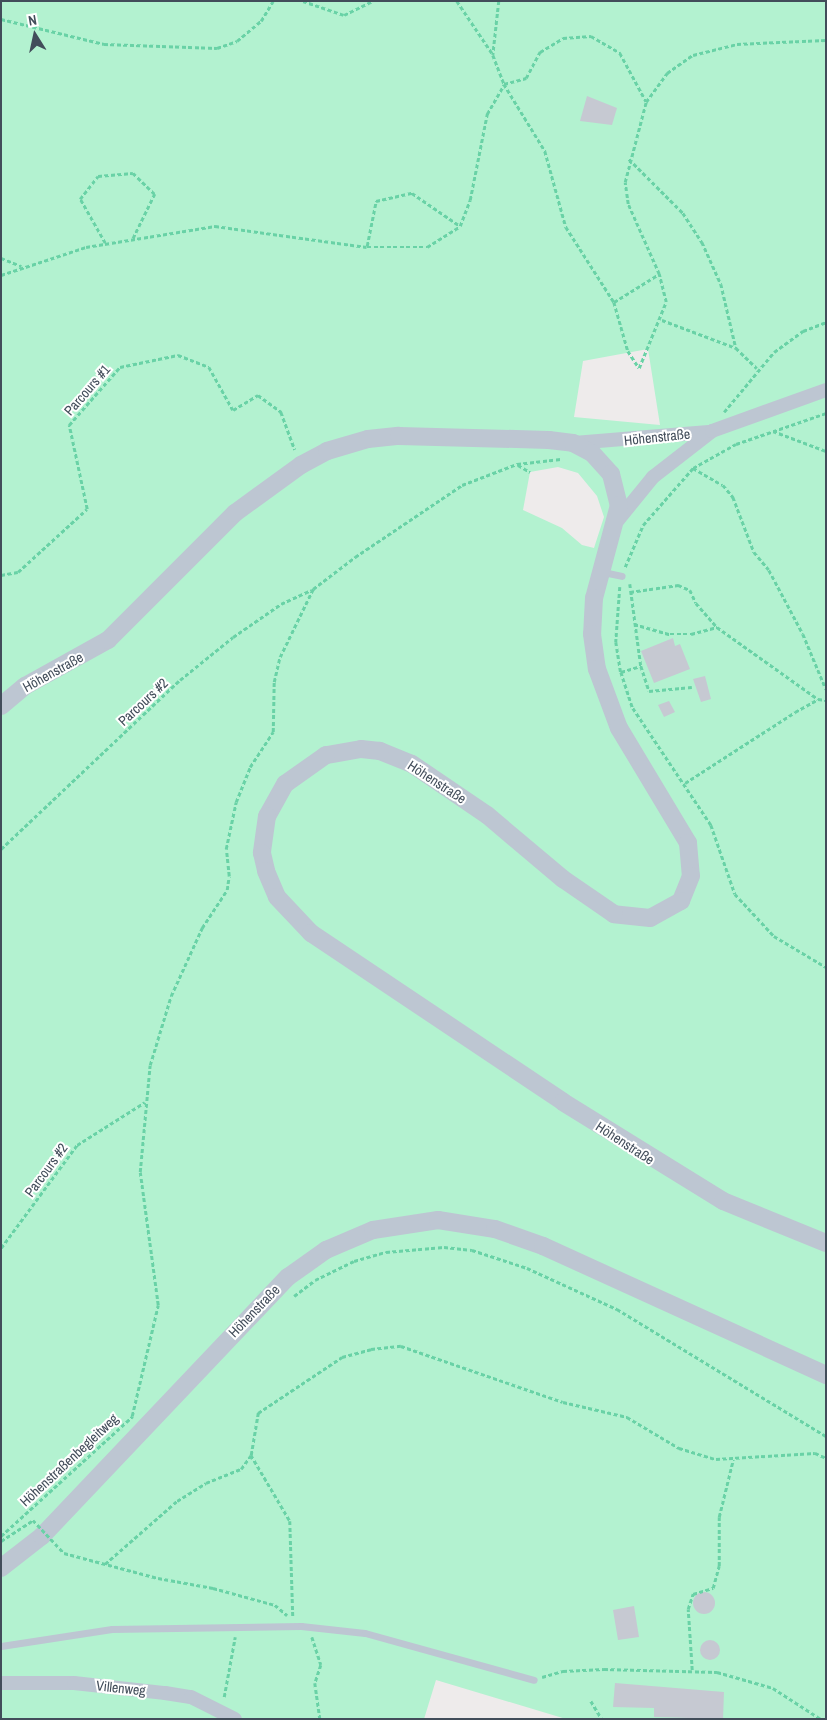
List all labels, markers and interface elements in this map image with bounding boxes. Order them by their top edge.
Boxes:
north arrow [10,10,60,60]
text: N [27,11,38,30]
street label: Parcours #1 [60,361,114,419]
street label: Höhenstraße [623,425,691,449]
street label: Höhenstraße [20,649,86,695]
street label: Parcours #2 [115,675,171,729]
street label: Höhenstraße [405,757,469,807]
street label: Höhenstraße [593,1118,657,1168]
street label: Parcours #2 [21,1140,71,1200]
street label: Höhenstraße [225,1281,283,1341]
street label: Höhenstraßenbegleitweg [16,1410,122,1510]
street label: Villenweg [95,1677,147,1699]

